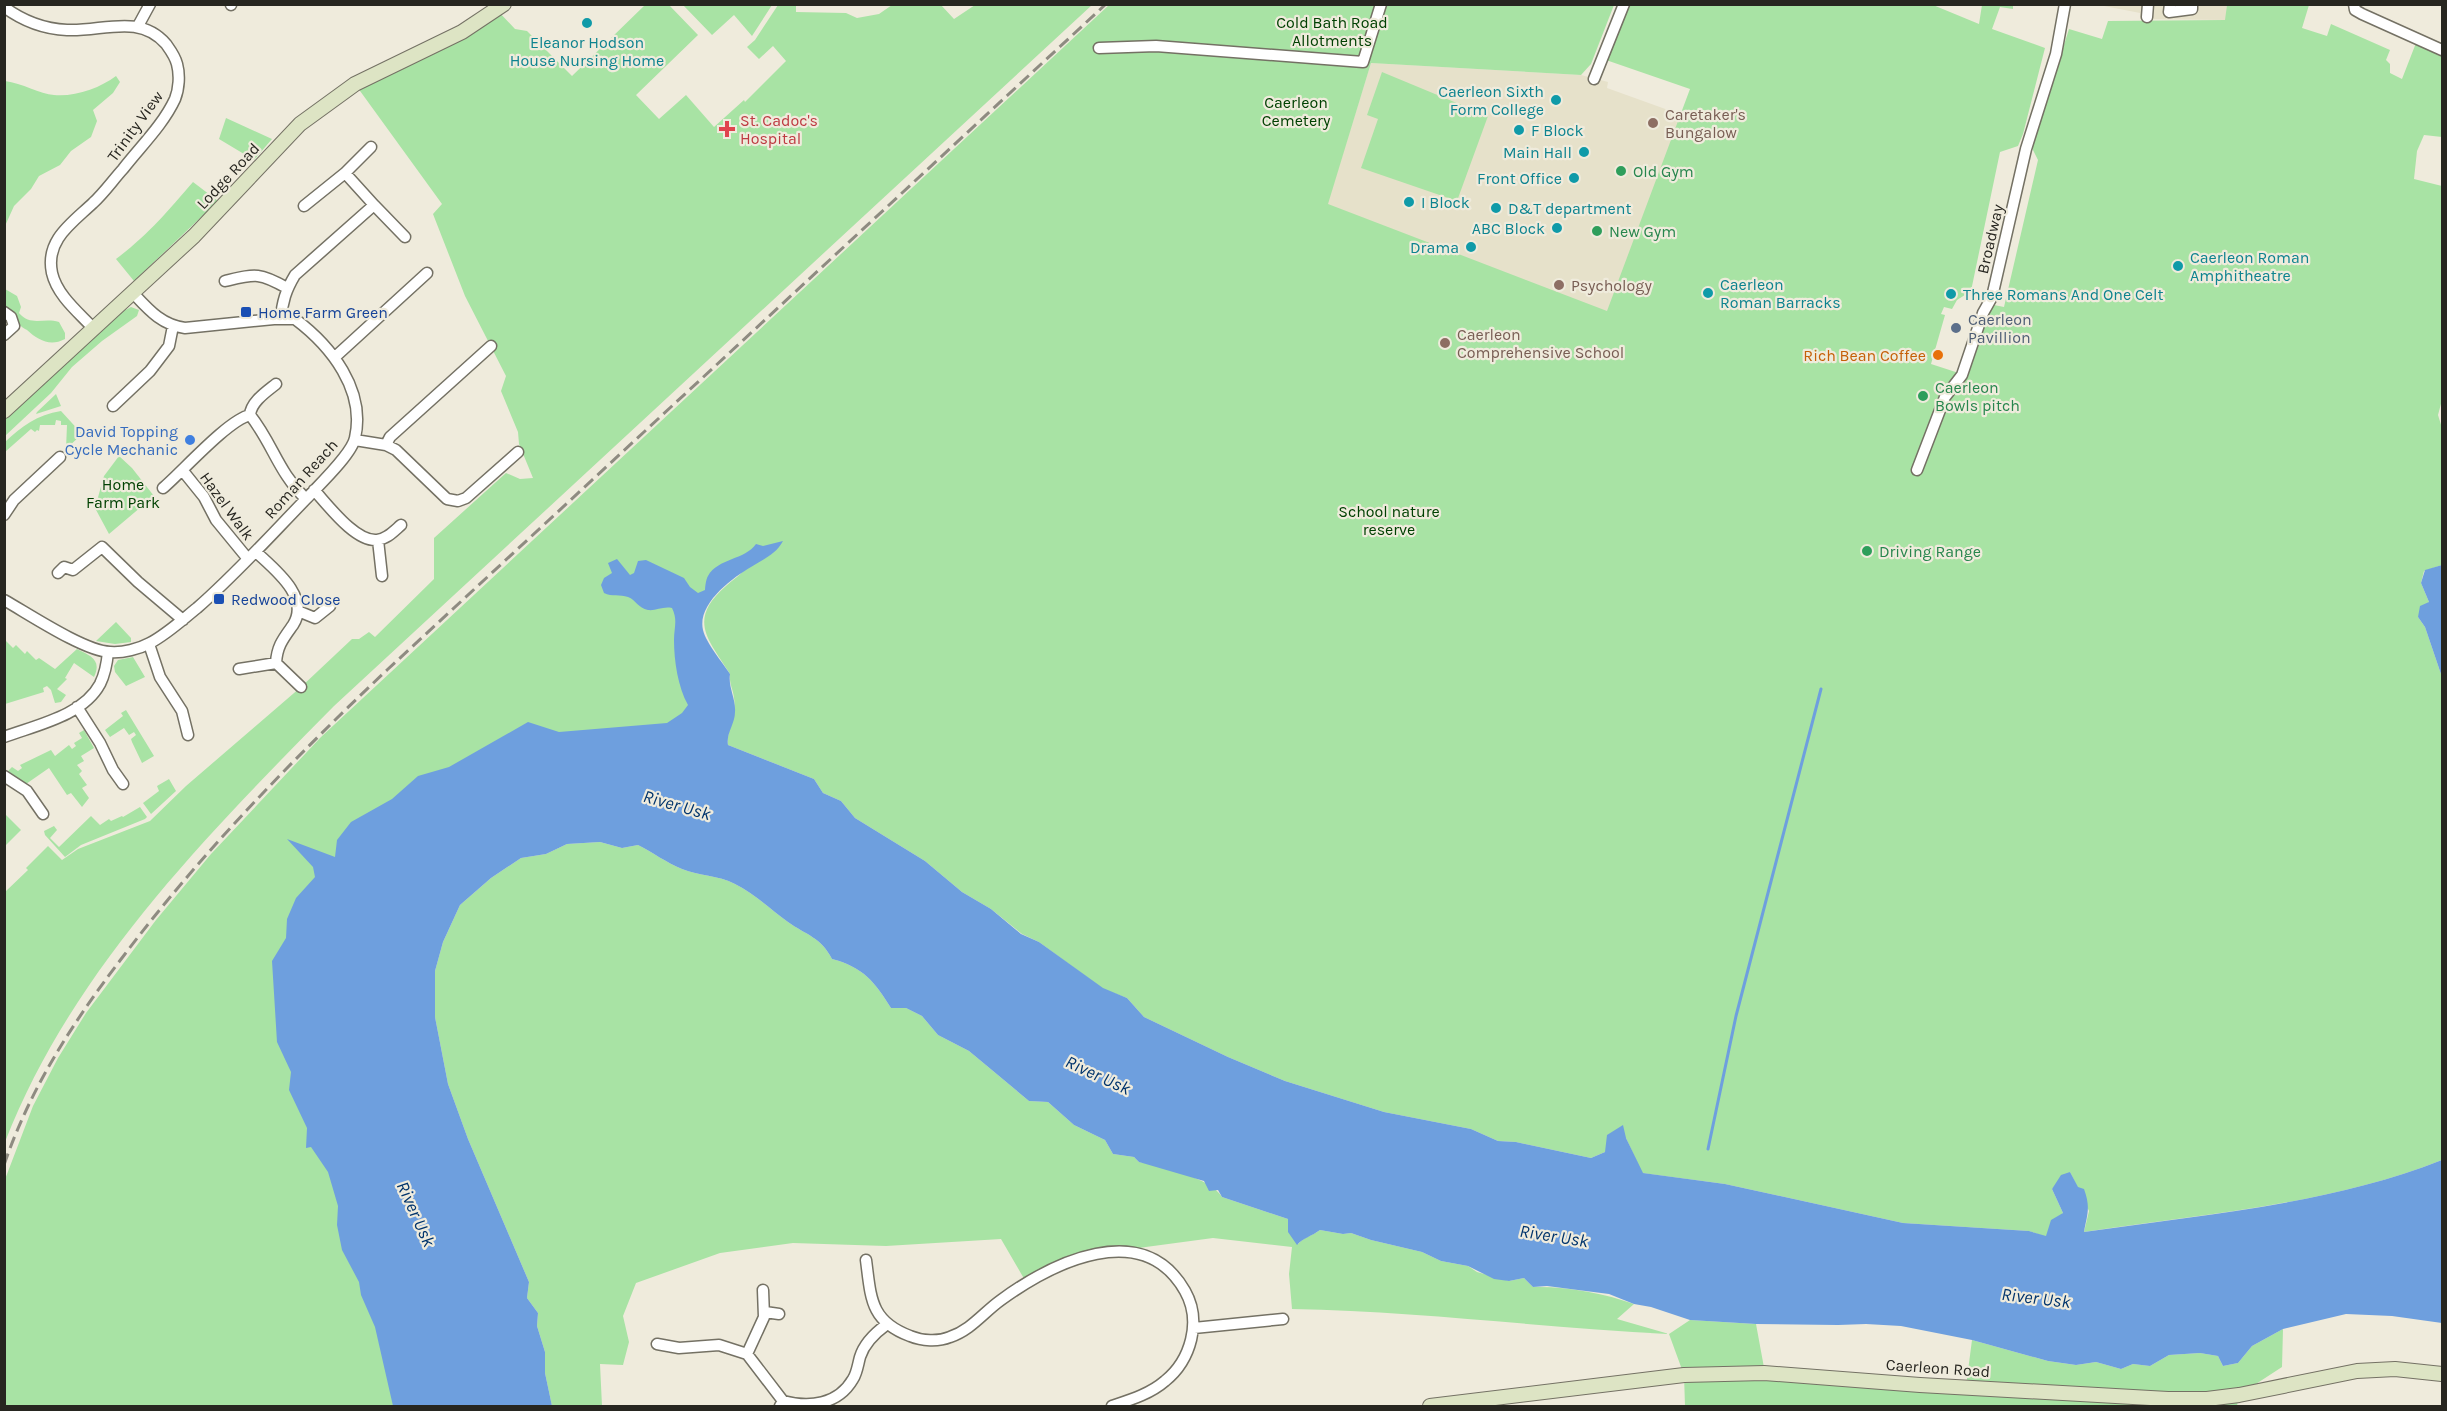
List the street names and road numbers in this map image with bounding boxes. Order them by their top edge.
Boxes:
street label: Trinity View [103,87,167,165]
street label: Lodge Road [193,139,263,213]
street label: Broadway [1973,202,2007,276]
street label: Roman Reach [260,435,342,523]
street label: Hazel Walk [196,468,258,544]
street label: Caerleon Road [1885,1355,1991,1381]

